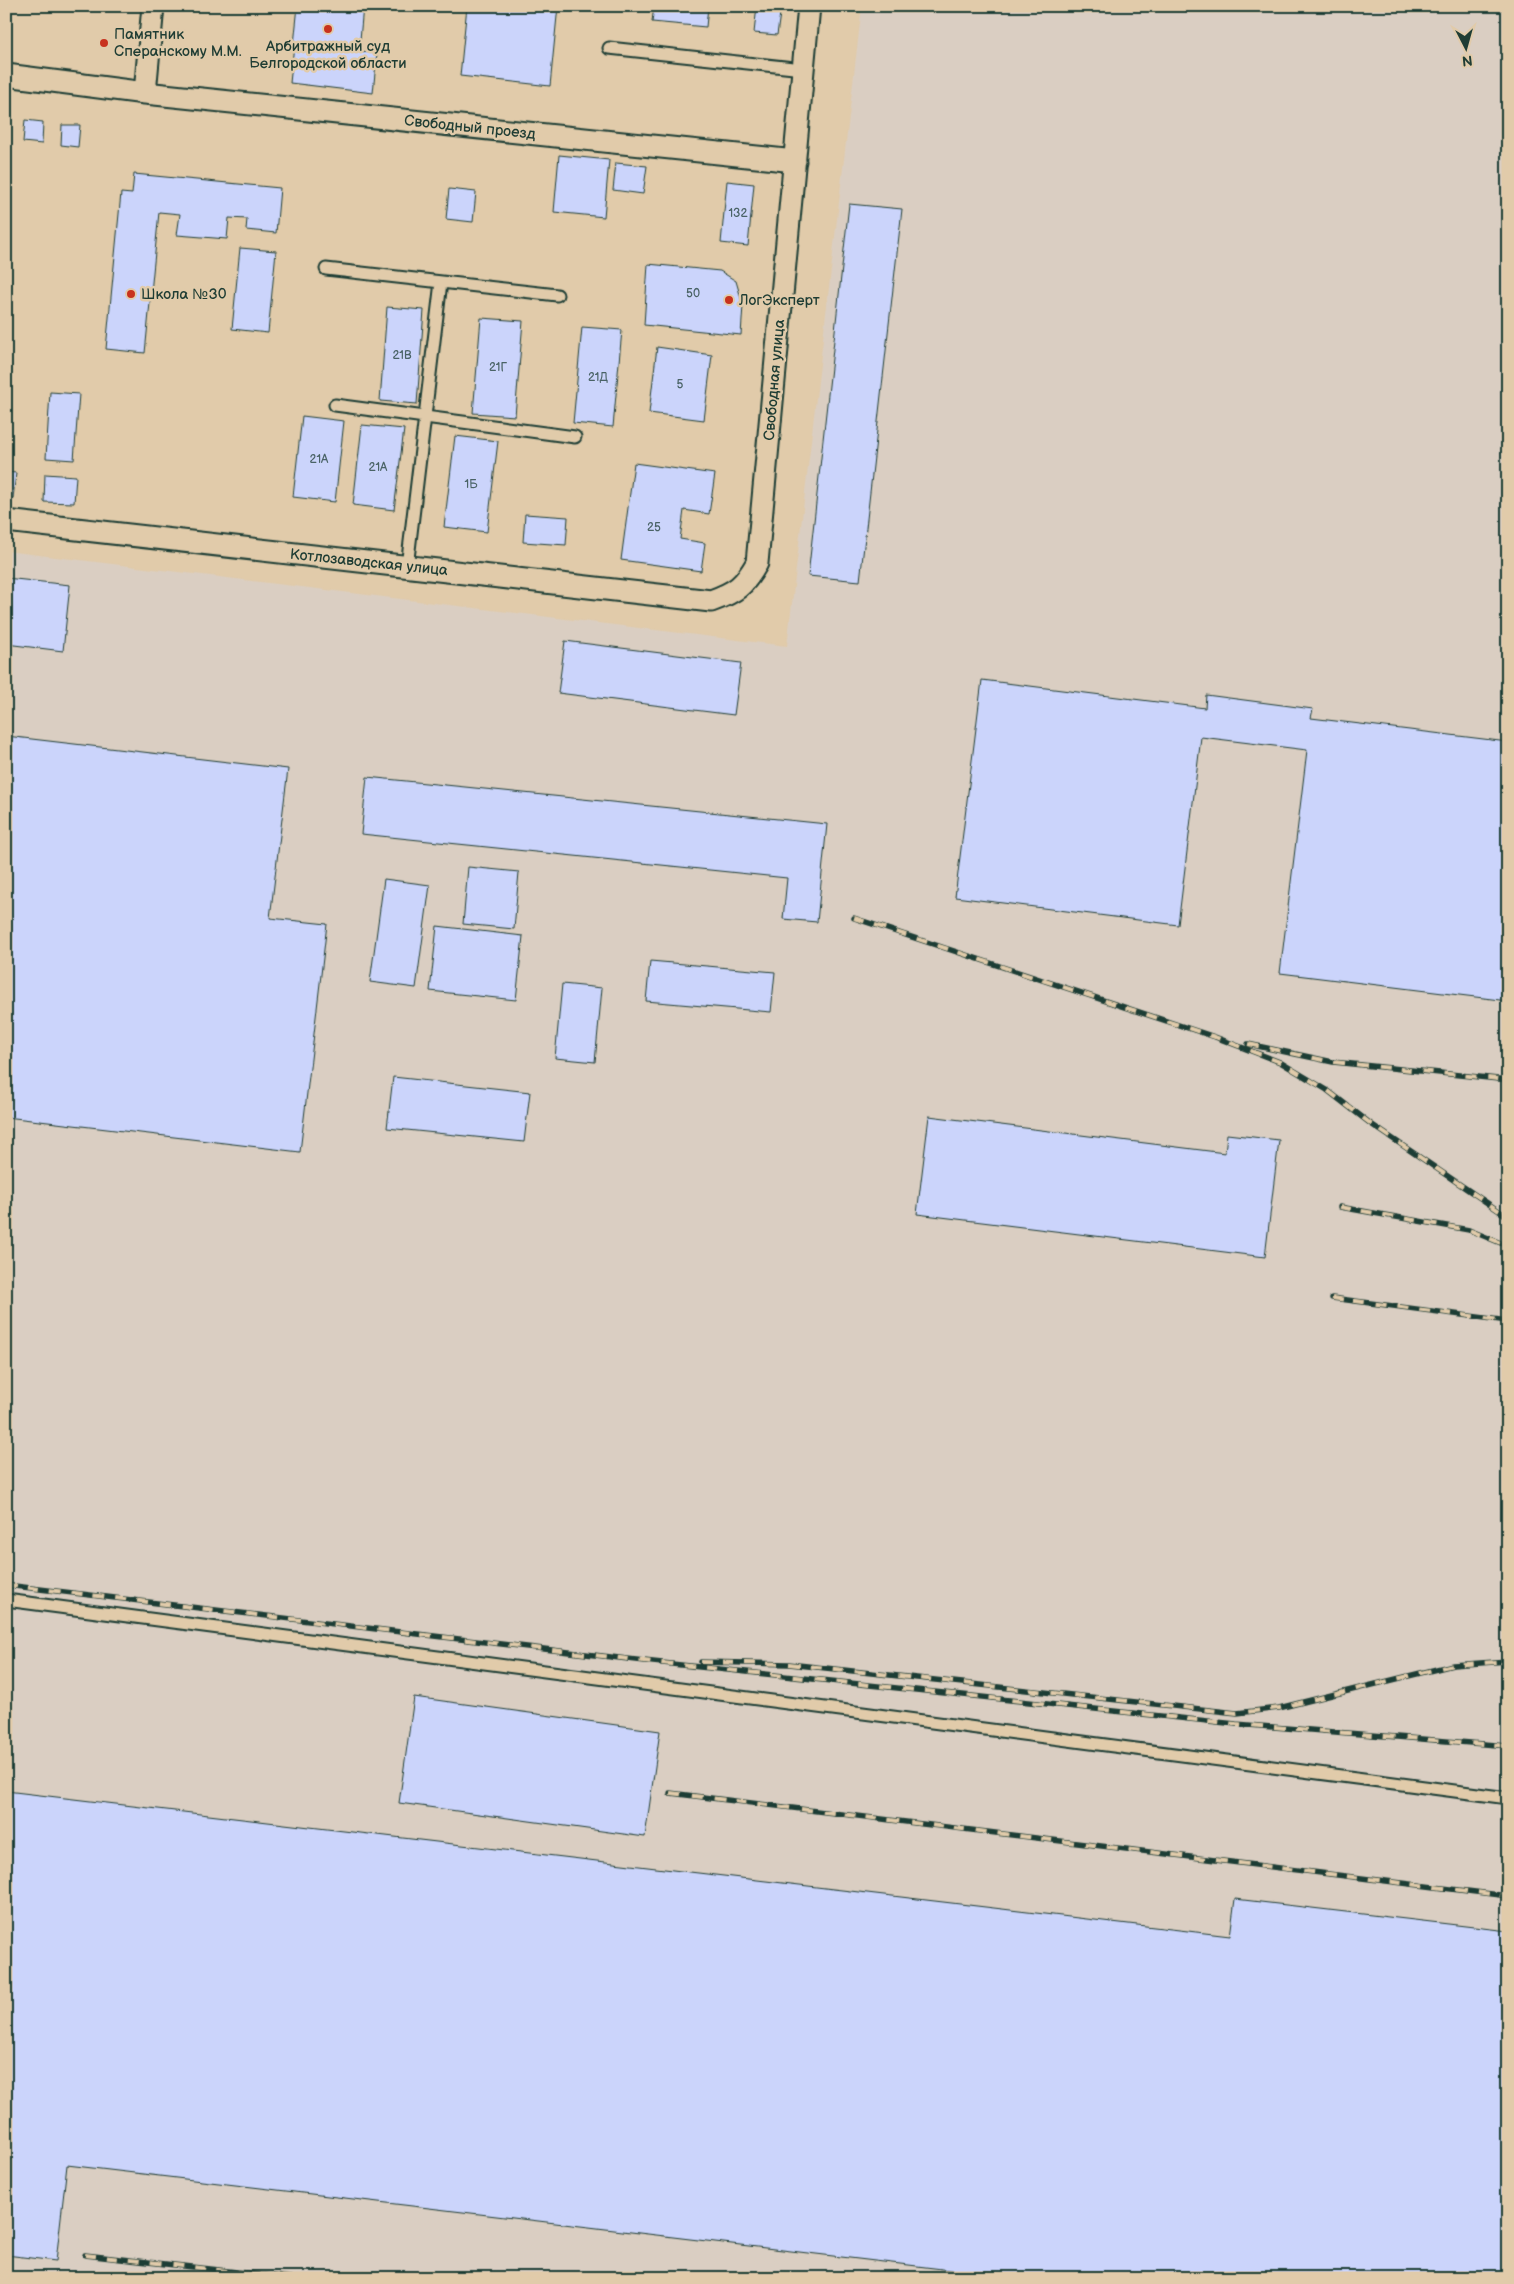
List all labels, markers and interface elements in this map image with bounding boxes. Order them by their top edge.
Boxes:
north arrow [1442,22,1492,72]
marker: Арбитражный суд Белгородской области [322,23,334,35]
place label: Памятник Сперанскому М.М. [114,25,242,61]
marker: Памятник Сперанскому М.М. [98,37,110,49]
place label: Арбитражный суд Белгородской области [249,37,407,73]
text: N [1461,51,1473,69]
street label: Свободный проезд [403,111,537,144]
house number: 132 [728,206,748,221]
place label: Школа №30 [141,285,227,304]
house number: 50 [686,286,700,301]
marker: Школа №30 [125,288,137,300]
place label: ЛогЭксперт [738,291,820,310]
marker: ЛогЭксперт [723,294,735,306]
street label: Свободная улица [760,318,789,442]
house number: 21В [392,348,412,363]
house number: 21Г [489,360,507,375]
house number: 21Д [588,370,609,385]
house number: 5 [677,377,684,392]
house number: 21А [310,452,329,467]
house number: 21А [369,460,388,475]
house number: 1Б [465,477,478,492]
house number: 25 [647,520,661,535]
street label: Котлозаводская улица [289,545,449,580]

